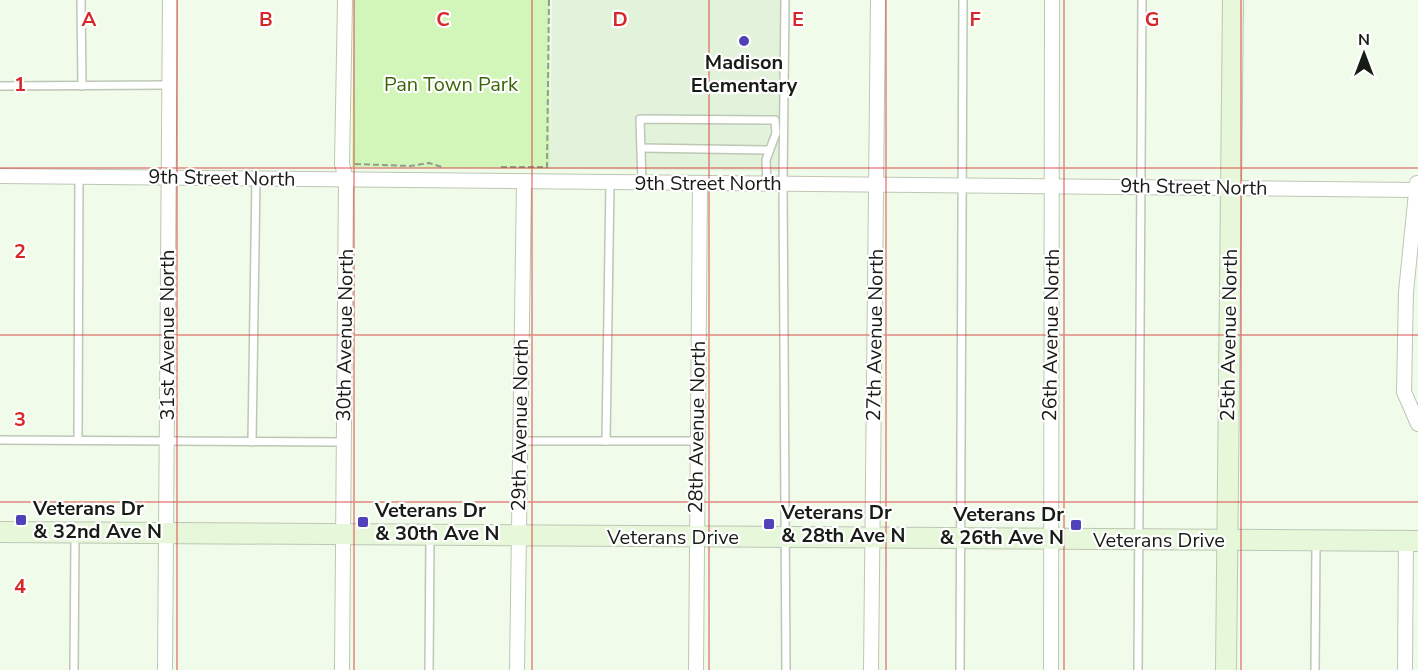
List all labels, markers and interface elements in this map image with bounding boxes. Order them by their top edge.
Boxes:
text: A [82,6,97,33]
text: B [259,6,273,33]
text: C [436,6,450,33]
text: D [612,6,628,33]
text: E [792,6,804,33]
text: F [969,6,981,33]
text: G [1145,6,1159,33]
north arrow [1334,24,1394,84]
text: N [1358,29,1370,51]
marker: Madison Elementary [737,34,751,48]
place label: Madison Elementary [691,49,798,99]
text: 1 [14,71,26,98]
park label: Pan Town Park [384,71,519,98]
street label: 9th Street North [148,163,296,193]
street label: 9th Street North [634,170,782,197]
street label: 9th Street North [1120,172,1268,202]
text: 2 [14,238,26,265]
street label: 30th Avenue North [330,248,360,422]
street label: 27th Avenue North [860,248,890,422]
street label: 26th Avenue North [1036,248,1066,422]
street label: 25th Avenue North [1214,248,1244,422]
street label: 31st Avenue North [154,250,181,420]
street label: 29th Avenue North [505,338,535,512]
street label: 28th Avenue North [682,340,712,514]
text: 3 [14,406,26,433]
place label: Veterans Dr & 32nd Ave N [32,495,162,545]
place label: Veterans Dr & 30th Ave N [374,497,500,547]
place label: Veterans Dr & 28th Ave N [780,499,906,549]
place label: Veterans Dr & 26th Ave N [939,501,1064,551]
marker: Veterans Dr & 32nd Ave N [14,513,28,527]
marker: Veterans Dr & 30th Ave N [356,515,370,529]
marker: Veterans Dr & 28th Ave N [762,517,776,531]
marker: Veterans Dr & 26th Ave N [1069,518,1083,532]
street label: Veterans Drive [606,524,739,551]
street label: Veterans Drive [1092,527,1225,554]
text: 4 [14,573,26,600]

